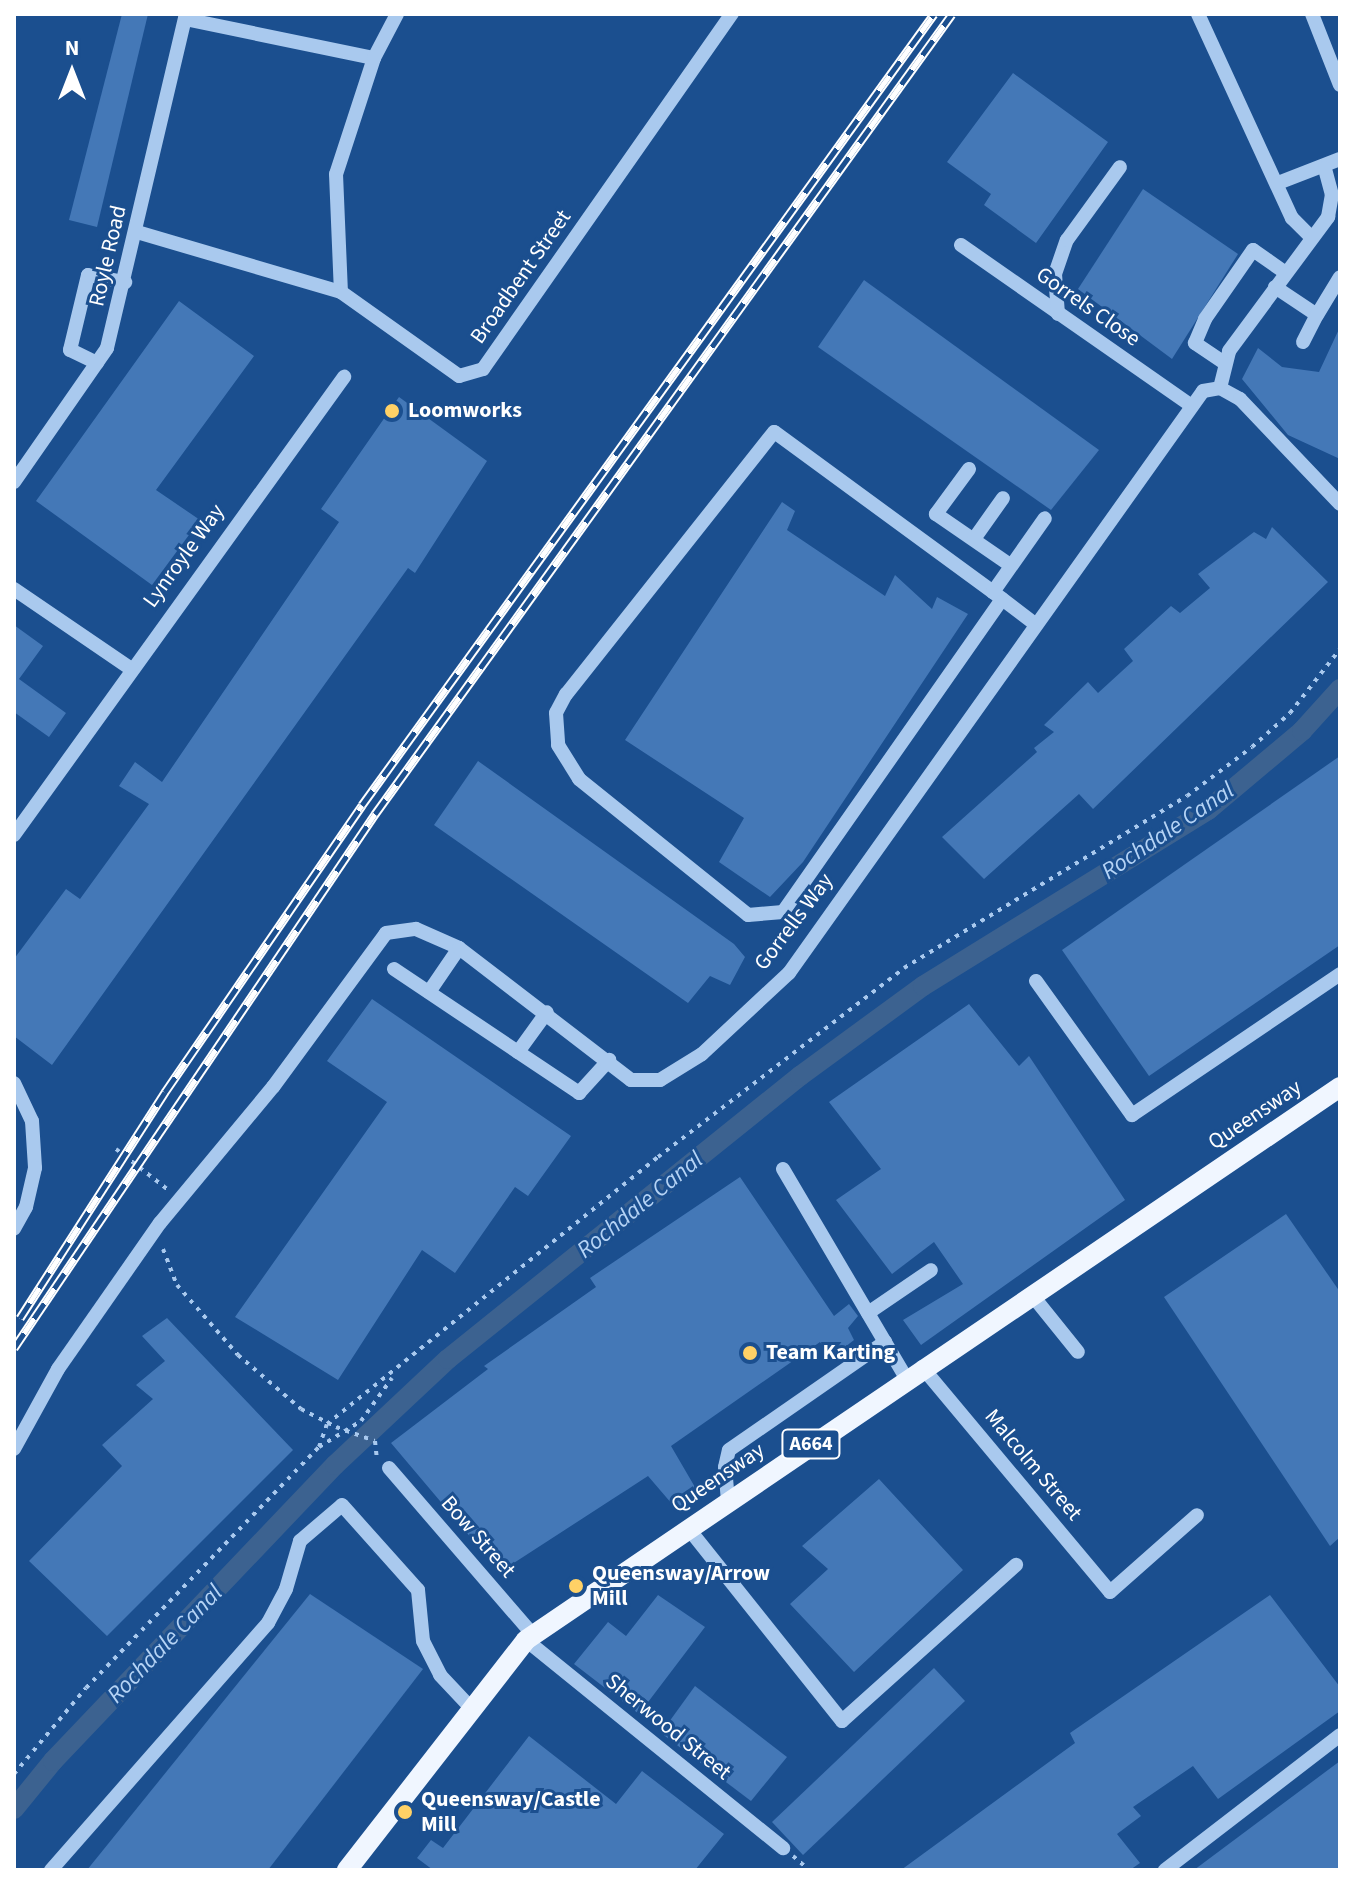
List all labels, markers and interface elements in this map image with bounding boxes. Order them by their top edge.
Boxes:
north arrow [32,32,112,112]
text: N [65,32,79,64]
street label: Royle Road [84,203,132,309]
street label: Broadbent Street [465,205,577,349]
street label: Gorrels Close [1031,262,1145,352]
place label: Loomworks [408,398,522,424]
marker: Loomworks [383,402,401,420]
street label: Lynroyle Way [138,499,230,613]
water label: Rochdale Canal [1096,776,1240,886]
street label: Gorrells Way [749,868,839,976]
street label: Queensway [1203,1074,1307,1156]
water label: Rochdale Canal [571,1145,709,1265]
place label: Team Karting [766,1340,895,1366]
marker: Team Karting [741,1344,759,1362]
street label: Malcolm Street [979,1404,1087,1526]
road number: A664 [781,1428,841,1460]
street label: Queensway [666,1437,770,1519]
street label: Bow Street [435,1491,521,1583]
place label: Queensway/Arrow Mill [592,1560,770,1612]
marker: Queensway/Arrow Mill [567,1577,585,1595]
water label: Rochdale Canal [101,1579,229,1709]
street label: Sherwood Street [600,1668,736,1786]
place label: Queensway/Castle Mill [421,1786,601,1838]
marker: Queensway/Castle Mill [396,1803,414,1821]

